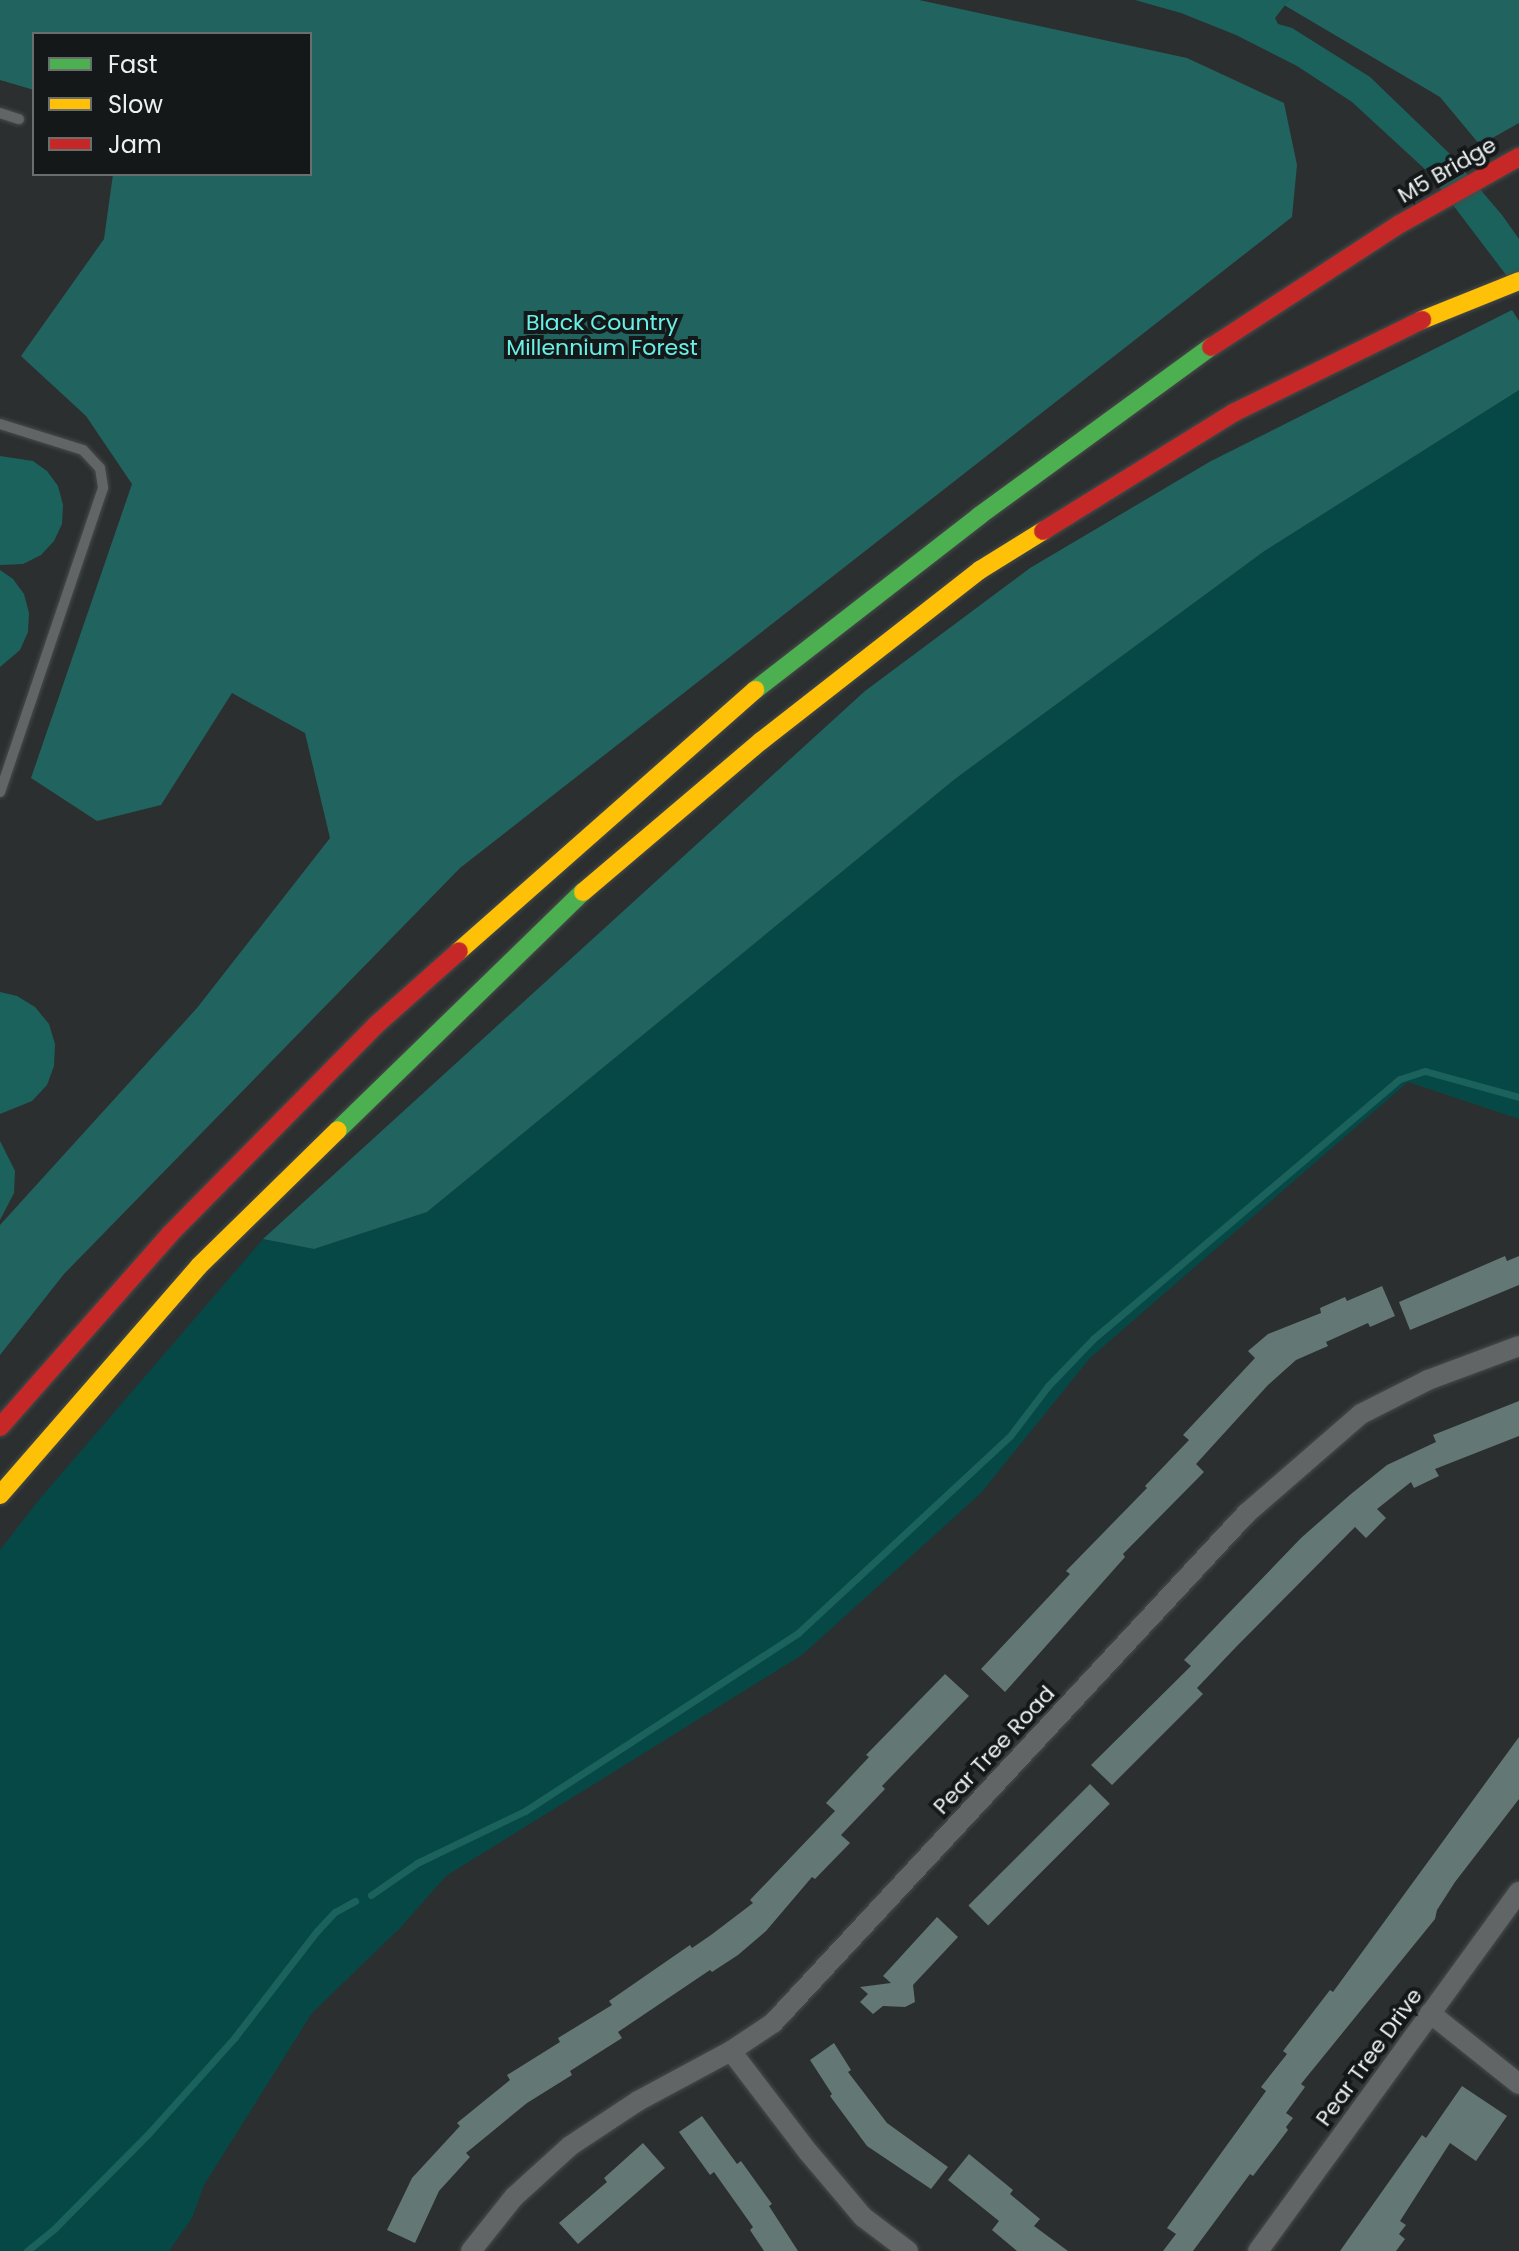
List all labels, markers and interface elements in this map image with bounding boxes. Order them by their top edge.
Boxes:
legend [32,32,312,176]
text: Fast [108,48,158,81]
text: Slow [108,88,163,121]
text: Jam [108,128,162,161]
street label: M5 Bridge [1393,131,1501,209]
park label: Black Country Millennium Forest [506,309,698,360]
street label: Pear Tree Road [928,1680,1060,1820]
street label: Pear Tree Drive [1310,1983,1428,2131]

